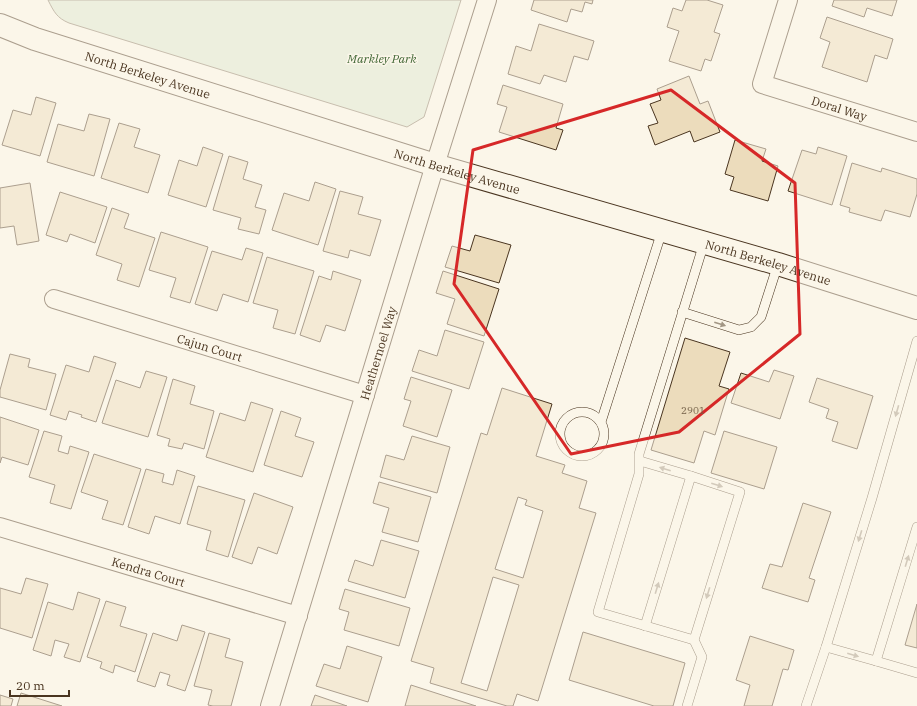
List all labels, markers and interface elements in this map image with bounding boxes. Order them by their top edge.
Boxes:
street label: North Berkeley Avenue [83,48,212,101]
park label: Markley Park [346,51,417,66]
street label: Doral Way [810,92,870,124]
street label: North Berkeley Avenue [392,145,522,197]
street label: North Berkeley Avenue [704,236,833,288]
street label: Heathernoel Way [356,304,399,402]
one-way arrow [714,321,726,327]
street label: Cajun Court [175,330,244,364]
house number: 2901 [681,404,705,417]
one-way arrow [894,406,900,418]
one-way arrow [659,466,671,472]
one-way arrow [711,482,723,488]
one-way arrow [857,530,863,542]
street label: Kendra Court [110,553,187,589]
one-way arrow [904,554,910,566]
one-way arrow [654,582,660,594]
one-way arrow [705,587,711,599]
one-way arrow [847,652,859,658]
scale bar [10,672,69,698]
text: 20 m [16,678,45,693]

